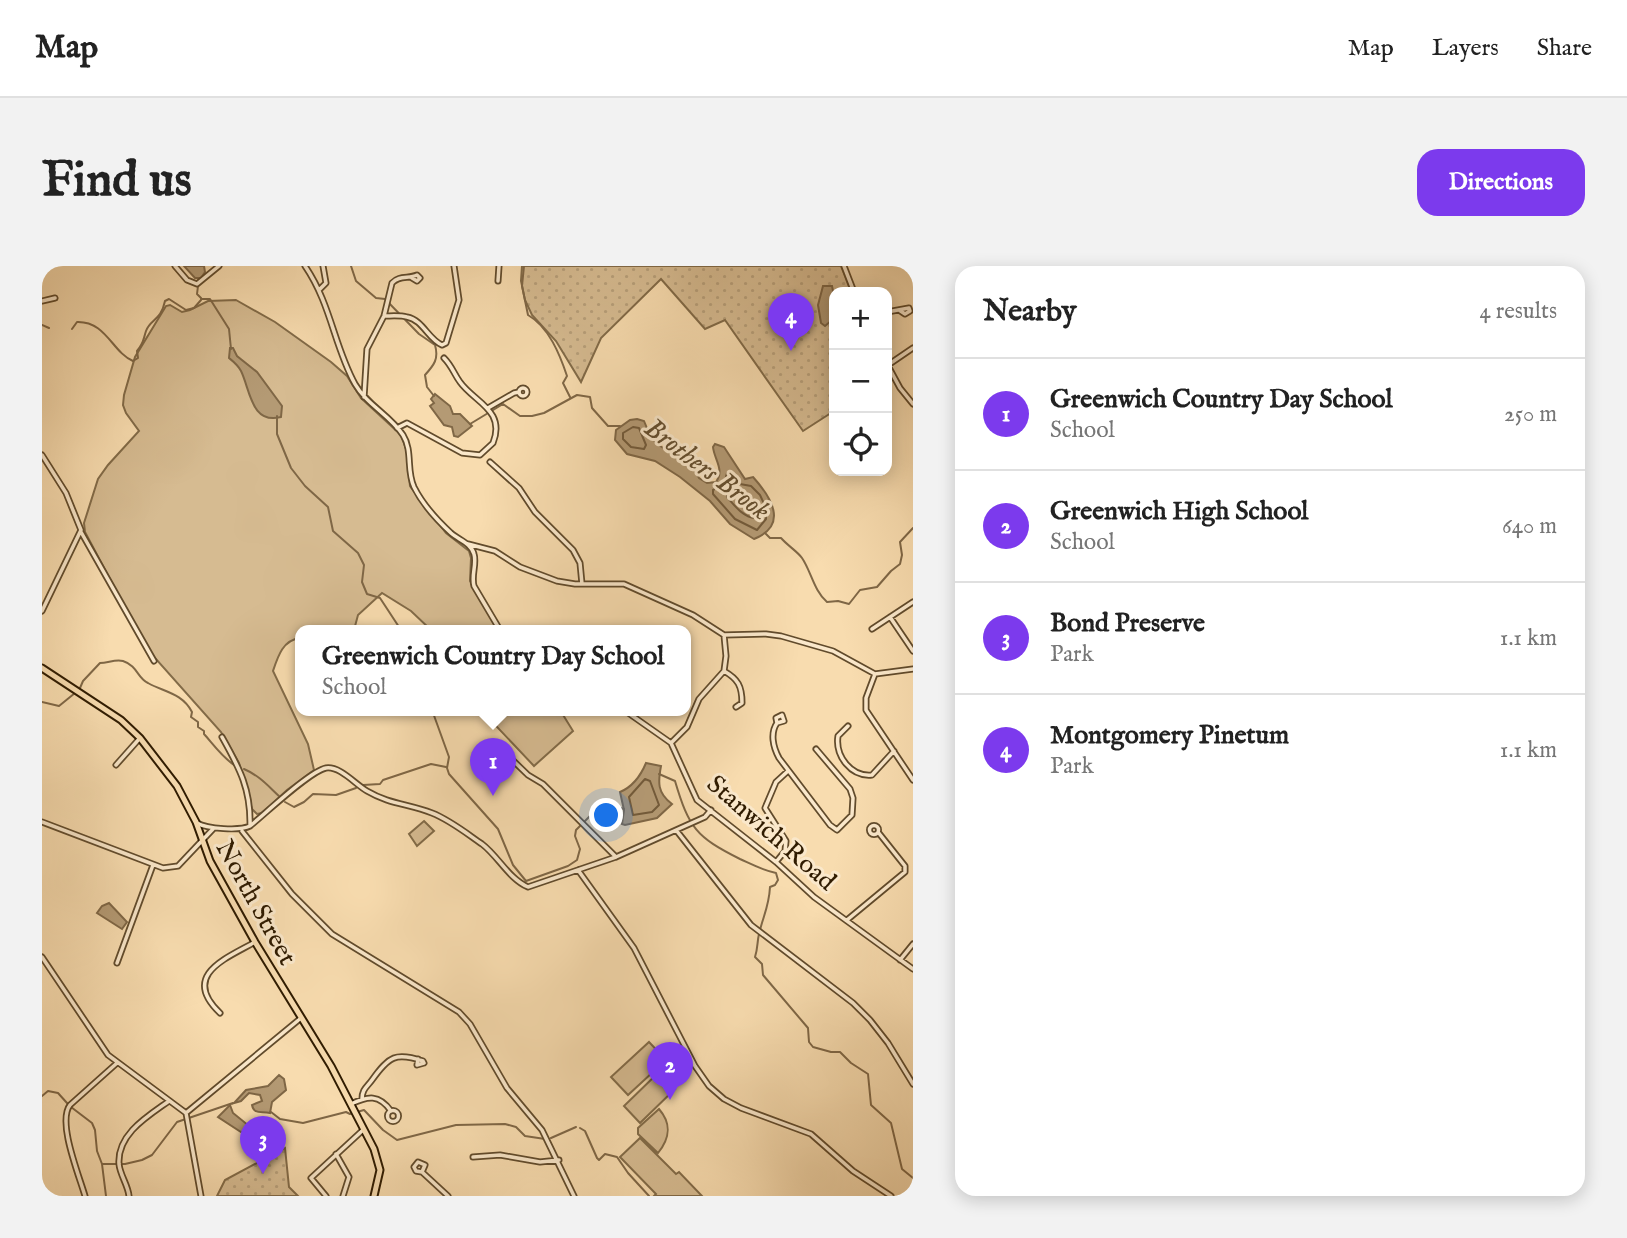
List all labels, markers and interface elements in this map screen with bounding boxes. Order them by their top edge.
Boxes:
text: Map [35,27,98,69]
text: Map [1348,33,1394,64]
text: Layers [1432,33,1499,64]
text: Share [1537,33,1592,64]
button: Directions [1417,149,1585,216]
text: Find us [42,151,192,213]
map controls [829,287,892,476]
button: + [829,287,892,350]
pin: 4 [768,293,814,351]
text: Nearby [983,293,1076,331]
text: 4 results [1479,297,1557,326]
button: − [829,350,892,413]
text: Greenwich Country Day School [1050,383,1393,416]
text: 1 [1002,400,1010,429]
text: 250 m [1504,400,1557,429]
water label: Brothers Brook [637,411,776,529]
button: locate [829,413,892,476]
text: School [1050,416,1115,445]
text: Greenwich High School [1050,495,1308,528]
text: 2 [1001,512,1011,541]
text: 640 m [1502,512,1557,541]
text: School [1050,528,1115,557]
text: Bond Preserve [1050,607,1205,640]
text: 3 [1002,624,1010,653]
text: 1.1 km [1500,624,1557,653]
popup [295,625,691,716]
text: Greenwich Country Day School [322,640,664,673]
text: Park [1050,640,1094,669]
text: School [322,673,387,702]
text: Montgomery Pinetum [1050,719,1289,752]
text: 4 [1000,736,1012,765]
text: 1.1 km [1500,736,1557,765]
pin: 1 [470,738,516,796]
text: Park [1050,752,1094,781]
street label: Stanwich Road [700,768,842,898]
your location [589,798,623,832]
street label: North Street [208,834,304,971]
pin: 2 [647,1042,693,1100]
pin: 3 [240,1116,286,1174]

